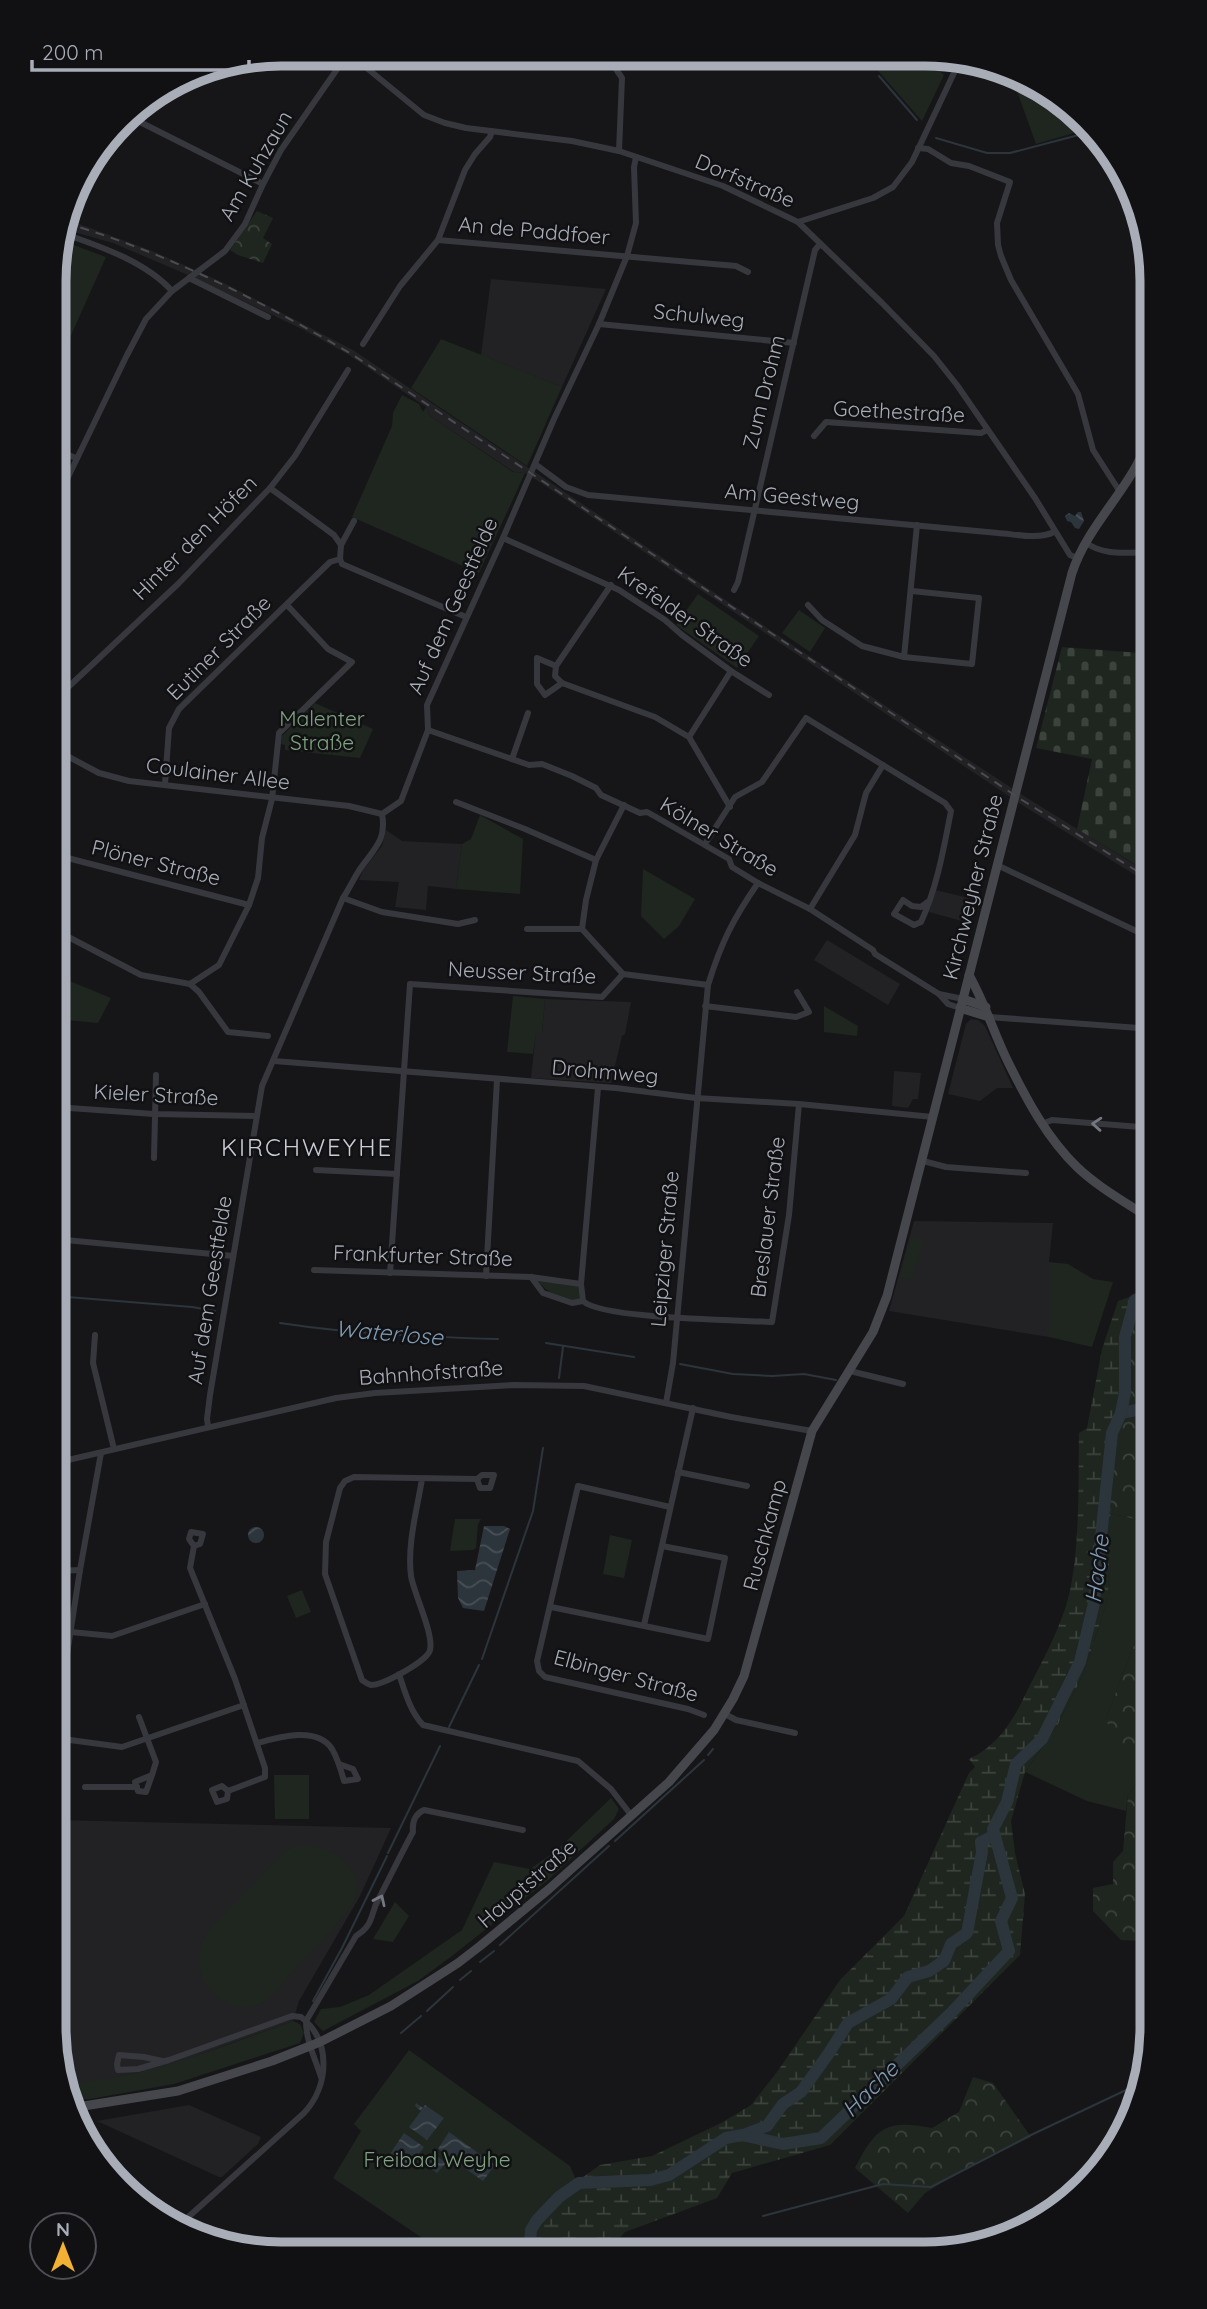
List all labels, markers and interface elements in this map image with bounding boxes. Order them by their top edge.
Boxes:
scale bar [32,28,248,72]
text: 200 m [42,39,104,65]
street label: Am Kuhzaun [213,106,297,225]
street label: Dorfstraße [692,147,799,213]
street label: An de Paddfoer [457,210,611,250]
street label: Schulweg [652,297,746,333]
street label: Zum Drohm [736,332,790,452]
street label: Goethestraße [832,395,966,427]
street label: Hinter den Höfen [127,470,262,605]
street label: Am Geestweg [724,477,861,515]
street label: Auf dem Geestfelde [401,513,503,698]
street label: Krefelder Straße [613,560,758,672]
street label: Eutiner Straße [161,590,276,705]
park label: Malenter Straße [279,705,365,755]
street label: Coulainer Allee [145,751,292,795]
street label: Kölner Straße [656,791,783,882]
street label: Kirchweyher Straße [936,791,1008,982]
street label: Plöner Straße [89,833,223,891]
street label: Neusser Straße [447,955,597,989]
street label: Drohmweg [551,1053,660,1089]
street label: Kieler Straße [93,1078,219,1110]
one-way arrow [1091,1117,1102,1132]
district label: KIRCHWEYHE [221,1132,393,1162]
street label: Breslauer Straße [744,1135,790,1299]
street label: Leipziger Straße [644,1170,684,1328]
street label: Auf dem Geestfelde [181,1194,237,1386]
street label: Frankfurter Straße [333,1239,513,1271]
water label: Waterlose [334,1313,445,1352]
street label: Bahnhofstraße [358,1354,504,1390]
street label: Ruschkamp [737,1476,791,1593]
water label: Hache [1078,1532,1115,1605]
street label: Elbinger Straße [551,1643,701,1707]
street label: Hauptstraße [472,1833,581,1933]
one-way arrow [372,1895,386,1907]
water label: Hache [835,2053,905,2123]
park label: Freibad Weyhe [363,2146,511,2172]
north arrow [28,2211,98,2281]
text: N [56,2217,70,2241]

